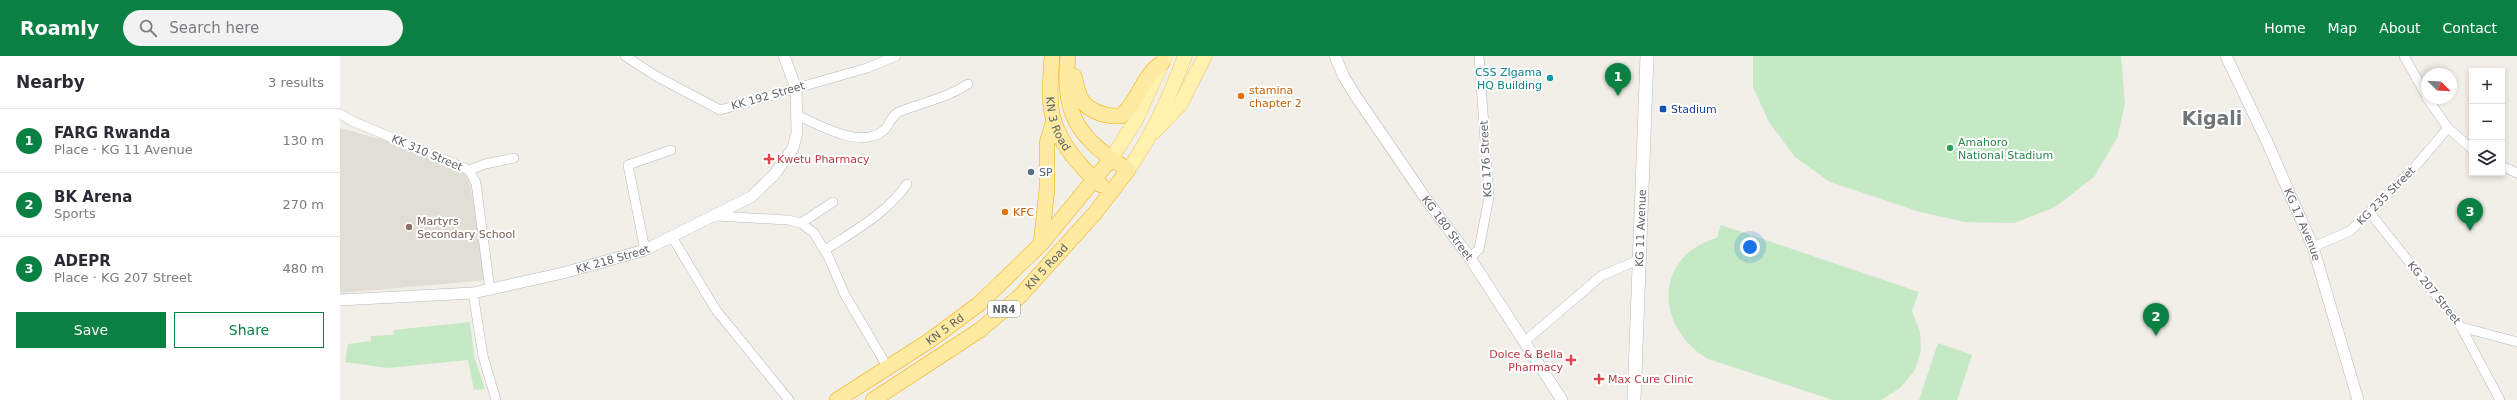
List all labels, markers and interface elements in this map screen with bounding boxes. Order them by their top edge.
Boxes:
search box [123,10,403,46]
text: Roamly [20,17,99,39]
icon: search [137,17,159,39]
text: Search here [169,19,259,37]
text: Home [2264,20,2306,36]
text: Map [2328,20,2357,36]
text: About [2379,20,2421,36]
text: Contact [2443,20,2497,36]
pin: 1 [1605,63,1631,96]
place label: CSS ZIgama HQ Building [1475,66,1542,92]
north arrow [2421,68,2457,104]
map controls [2469,68,2505,176]
button: + [2469,68,2505,104]
text: Nearby [16,72,85,92]
marker: CSS ZIgama HQ Building [1545,73,1555,83]
text: 3 results [268,75,324,90]
street label: KK 192 Street [730,79,807,113]
place label: stamina chapter 2 [1249,84,1302,110]
marker: stamina chapter 2 [1236,91,1246,101]
street label: KN 3 Road [1044,96,1073,153]
place label: Stadium [1671,103,1717,116]
marker: Stadium [1658,104,1668,114]
button: − [2469,104,2505,140]
district label: Kigali [2182,107,2242,129]
street label: KG 176 Street [1477,119,1495,198]
text: FARG Rwanda [54,124,170,142]
street label: KK 310 Street [390,132,465,174]
text: 1 [24,133,34,148]
text: 130 m [282,133,324,148]
place label: Amahoro National Stadium [1958,136,2053,162]
button: layers [2469,140,2505,176]
text: Place · KG 11 Avenue [54,142,193,157]
marker: Amahoro National Stadium [1945,143,1955,153]
place label: Kwetu Pharmacy [777,153,870,166]
marker: Kwetu Pharmacy [764,154,774,164]
street label: KG 235 Street [2354,164,2418,228]
place label: SP [1039,166,1053,179]
marker: SP [1026,167,1036,177]
street label: KG 17 Avenue [2282,186,2323,262]
text: BK Arena [54,188,132,206]
street label: KG 11 Avenue [1633,189,1648,267]
street label: KG 180 Street [1419,193,1476,263]
text: 2 [24,197,34,212]
text: 270 m [282,197,324,212]
pin: 3 [2457,198,2483,231]
text: Sports [54,206,96,221]
place label: KFC [1013,206,1035,219]
marker: KFC [1000,207,1010,217]
place label: Martyrs Secondary School [417,215,515,241]
marker: Martyrs Secondary School [404,222,414,232]
your location [1740,237,1760,257]
street label: KN 5 Road [1023,241,1071,292]
street label: KK 218 Street [574,242,652,276]
text: ADEPR [54,252,111,270]
street label: KG 207 Street [2405,259,2464,328]
text: 3 [24,261,34,276]
text: 480 m [282,261,324,276]
text: Place · KG 207 Street [54,270,192,285]
road number: NR4 [988,301,1020,317]
pin: 2 [2143,303,2169,336]
street label: KN 5 Rd [923,311,966,348]
button: Save [16,312,166,348]
button: Share [174,312,324,348]
place label: Dolce & Bella Pharmacy [1489,348,1563,374]
marker: Dolce & Bella Pharmacy [1566,355,1576,365]
marker: Max Cure Clinic [1593,373,1605,385]
place label: Max Cure Clinic [1608,373,1693,386]

